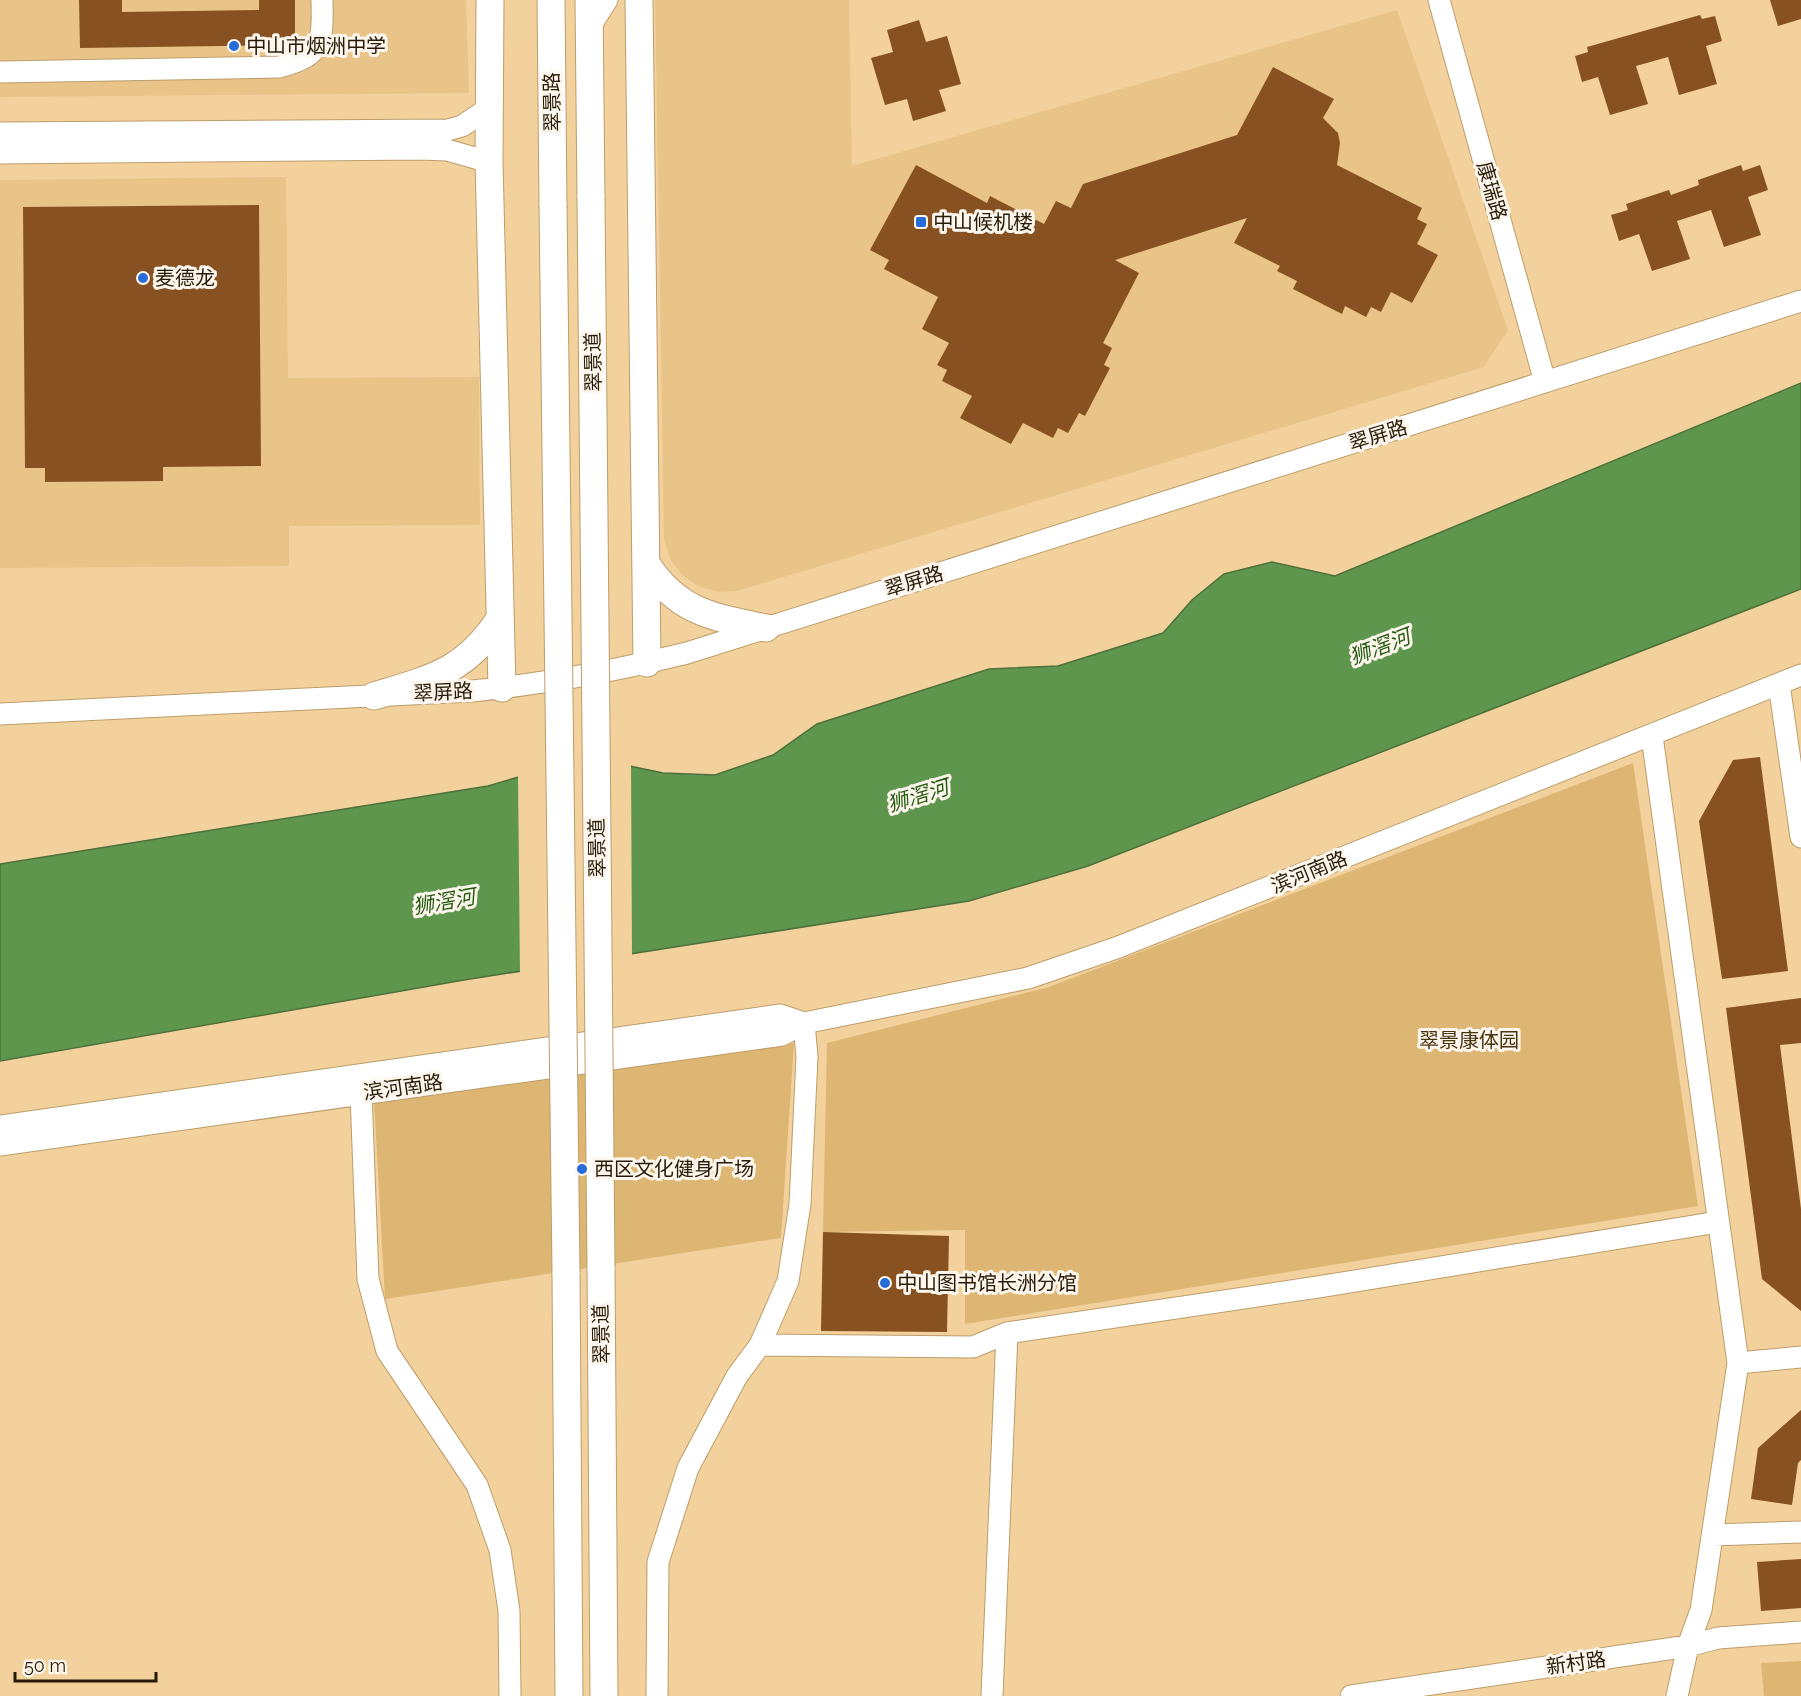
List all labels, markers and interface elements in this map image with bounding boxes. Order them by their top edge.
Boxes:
place label: 中山市烟洲中学 [246,34,386,58]
marker: 中山市烟洲中学 [227,39,241,53]
street label: 翠景路 [539,72,565,132]
street label: 康瑞路 [1472,159,1512,223]
place label: 中山候机楼 [933,210,1033,234]
marker: 中山候机楼 [914,215,928,229]
place label: 麦德龙 [155,266,215,290]
marker: 麦德龙 [136,271,150,285]
street label: 翠景道 [580,332,606,392]
street label: 翠屏路 [1346,415,1410,455]
street label: 翠屏路 [882,561,946,601]
water label: 狮滘河 [1346,622,1417,669]
street label: 翠屏路 [412,678,474,706]
water label: 狮滘河 [884,773,955,817]
street label: 翠景道 [584,818,610,878]
street label: 滨河南路 [1267,846,1351,898]
water label: 狮滘河 [411,883,481,919]
park label: 翠景康体园 [1419,1028,1519,1052]
street label: 滨河南路 [362,1070,444,1104]
place label: 西区文化健身广场 [594,1157,754,1181]
marker: 西区文化健身广场 [575,1162,589,1176]
place label: 中山图书馆长洲分馆 [897,1271,1077,1295]
marker: 中山图书馆长洲分馆 [878,1276,892,1290]
street label: 翠景道 [588,1304,614,1364]
scale bar [15,1645,156,1683]
street label: 新村路 [1545,1647,1607,1679]
text: 50 m [24,1655,66,1676]

